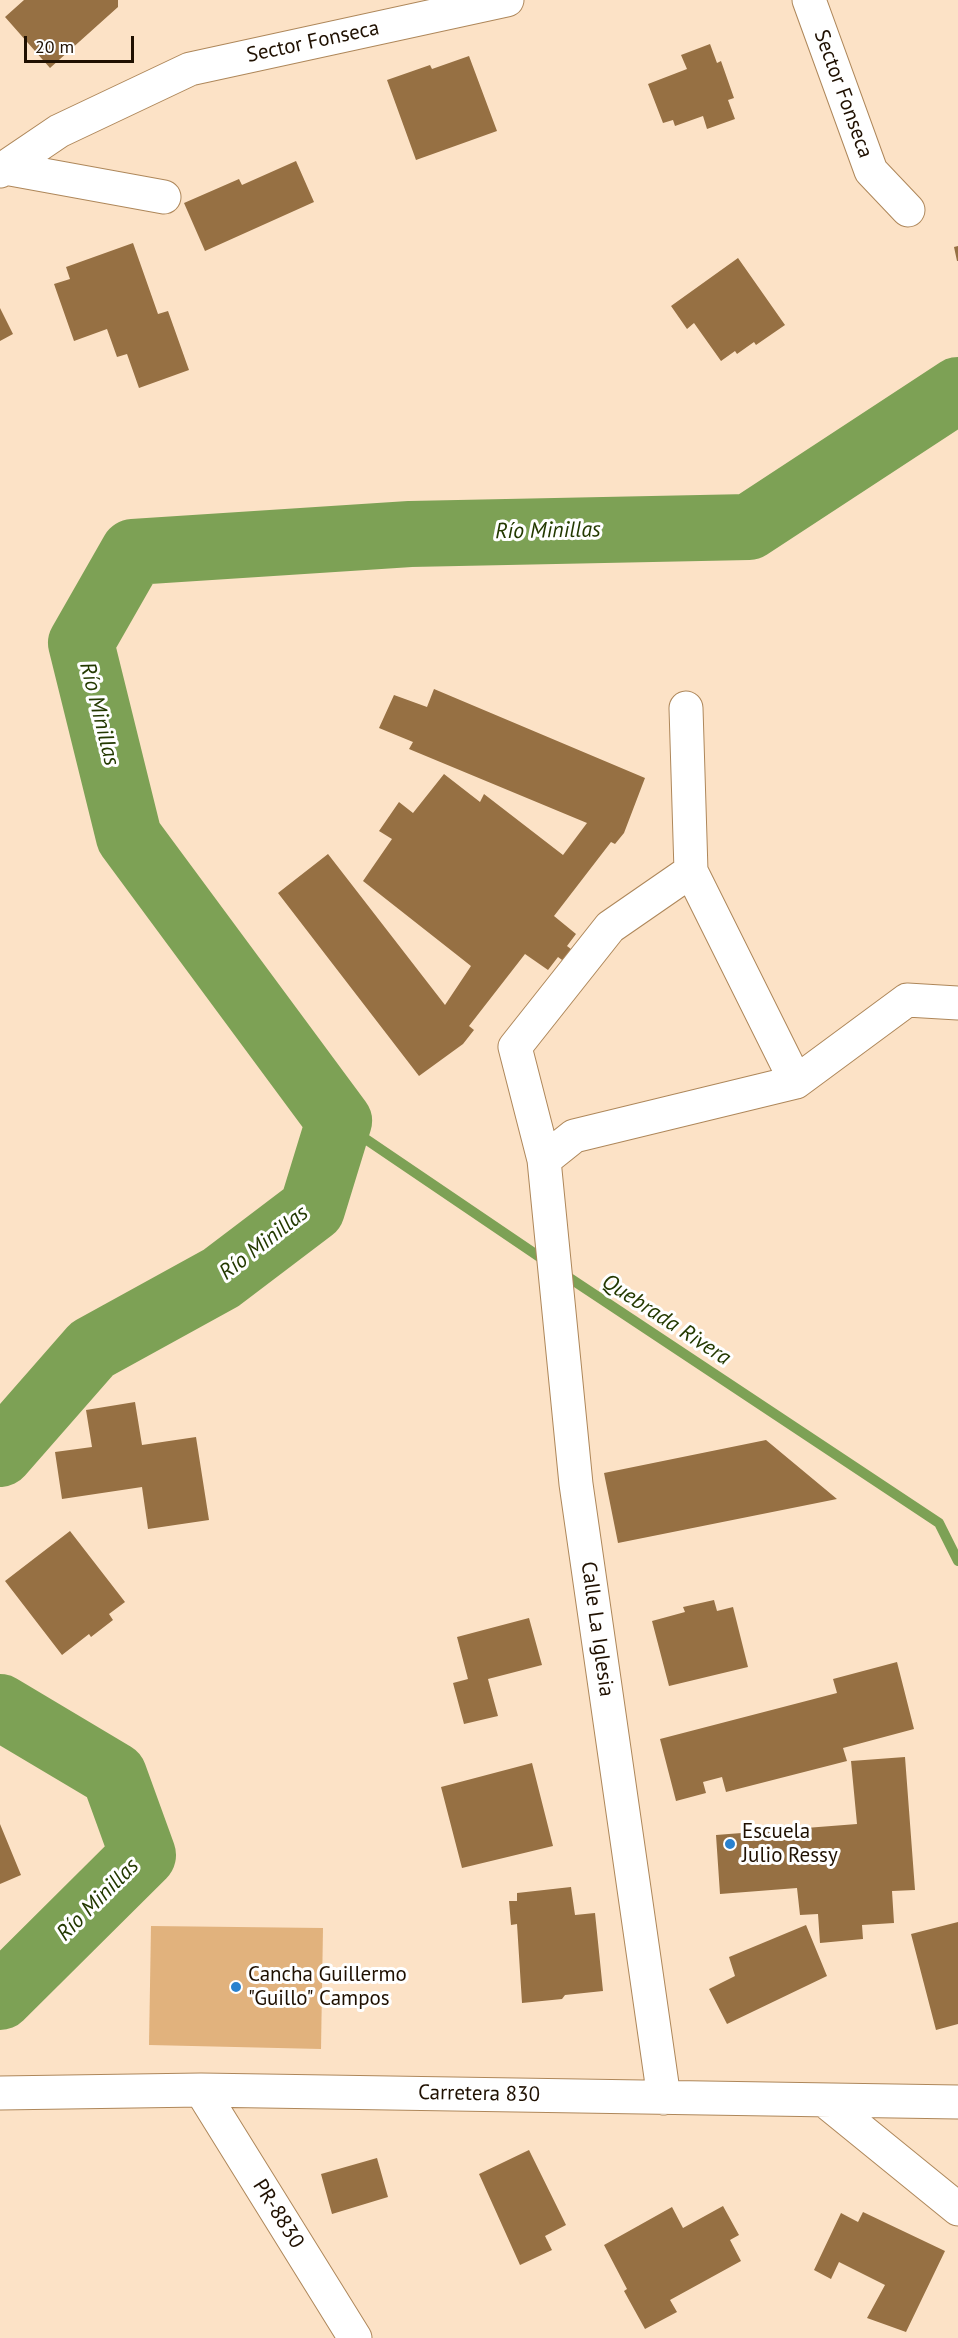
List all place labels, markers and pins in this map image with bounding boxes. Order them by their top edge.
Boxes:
place label: Escuela Julio Ressy [742,1819,838,1869]
marker: Escuela Julio Ressy [723,1837,737,1851]
place label: Cancha Guillermo "Guillo" Campos [248,1962,407,2012]
marker: Cancha Guillermo "Guillo" Campos [229,1980,243,1994]

